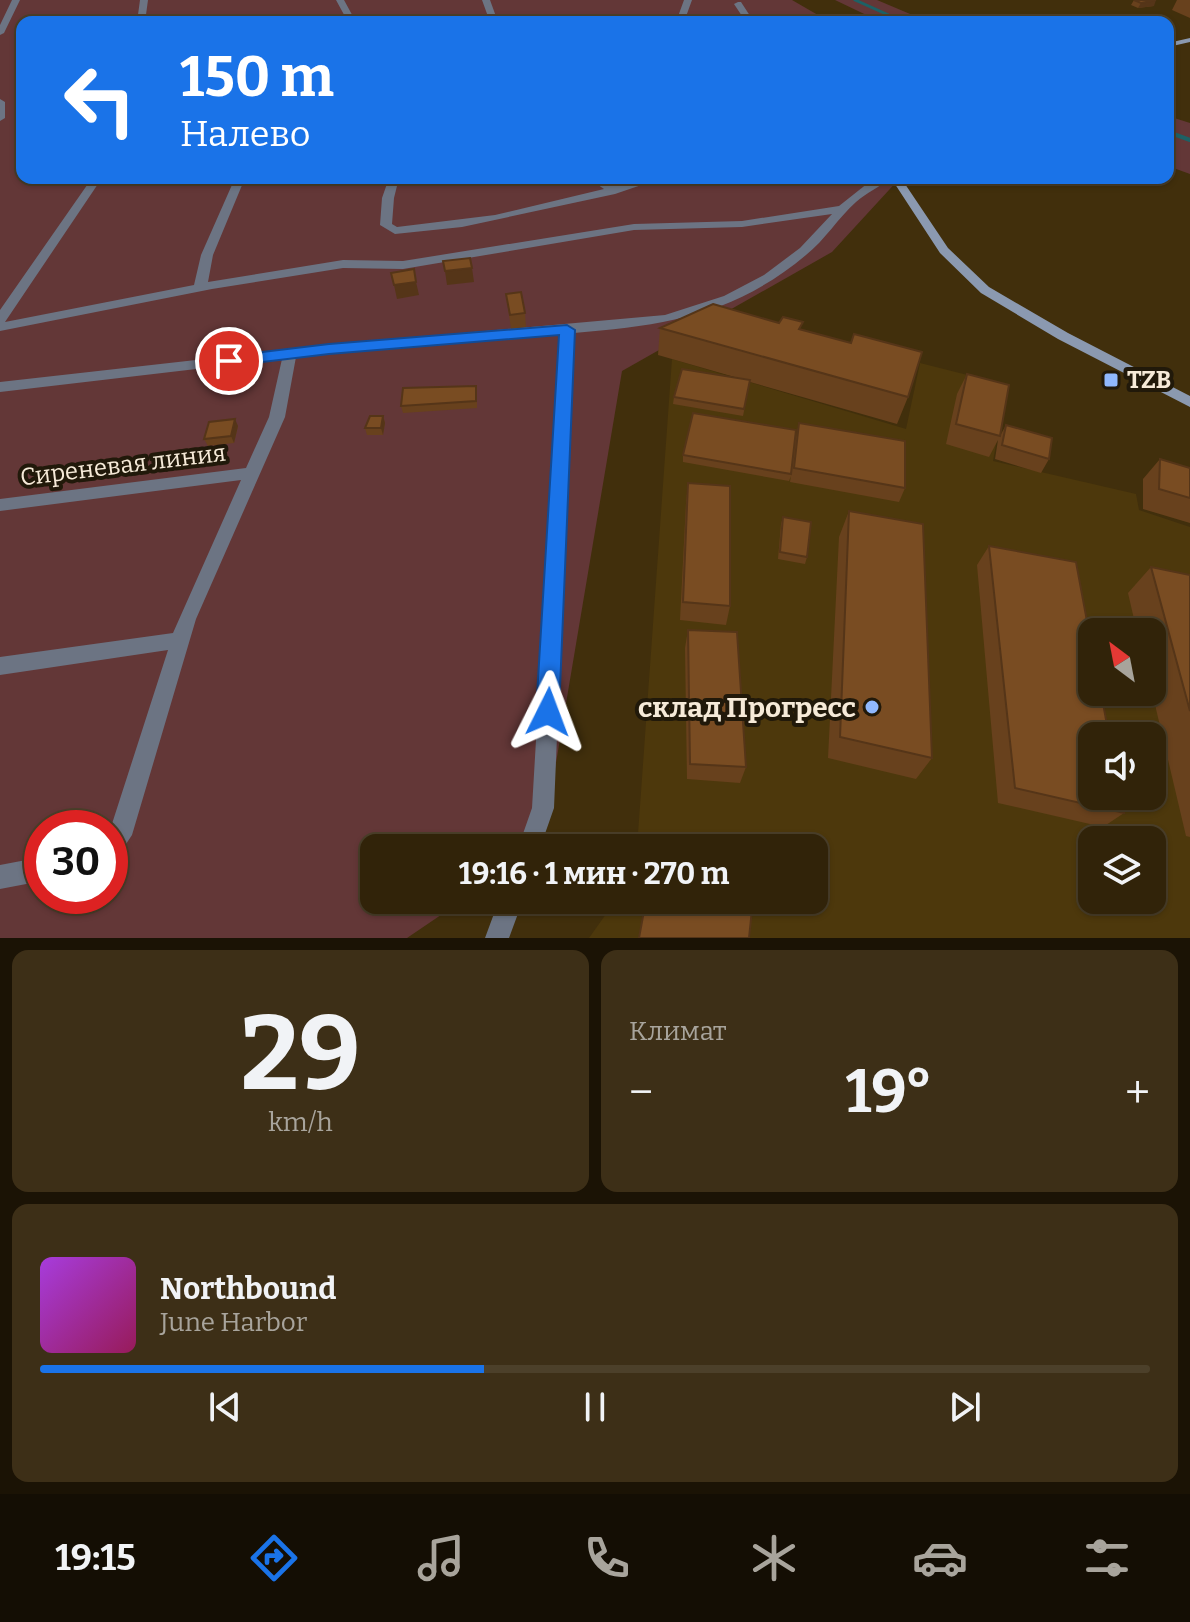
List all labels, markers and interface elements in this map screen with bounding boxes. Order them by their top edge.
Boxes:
text: 150 m [180,44,334,111]
icon: left [48,48,152,152]
text: Налево [180,112,311,156]
pin [195,327,263,395]
icon: arrive [207,339,251,383]
place label: TZB [1127,366,1171,394]
marker: TZB [1102,371,1120,389]
street label: Сиреневая линия [19,438,227,492]
north arrow [1078,618,1166,706]
map controls [1078,618,1166,914]
position arrow [506,670,590,754]
place label: склад Прогресс [638,691,856,724]
marker: склад Прогресс [863,698,881,716]
button: sound [1078,722,1166,810]
speed limit sign: 30 [24,810,128,914]
button: layers [1078,826,1166,914]
text: 19:16 · 1 мин · 270 m [459,856,729,892]
text: 29 [240,992,361,1117]
text: Климат [629,1016,726,1047]
text: 19° [845,1056,933,1128]
text: − [629,1066,653,1119]
text: + [1125,1066,1150,1119]
text: km/h [268,1107,333,1138]
text: Northbound [160,1271,336,1307]
text: June Harbor [160,1307,307,1338]
icon: previous [203,1385,247,1429]
icon: pause [573,1385,617,1429]
icon: next [943,1385,987,1429]
icon: directions [246,1530,302,1586]
icon: music [413,1530,469,1586]
icon: phone [579,1530,635,1586]
icon: climate [746,1530,802,1586]
icon: car [912,1530,968,1586]
icon: filters [1079,1530,1135,1586]
text: 19:15 [55,1536,136,1580]

